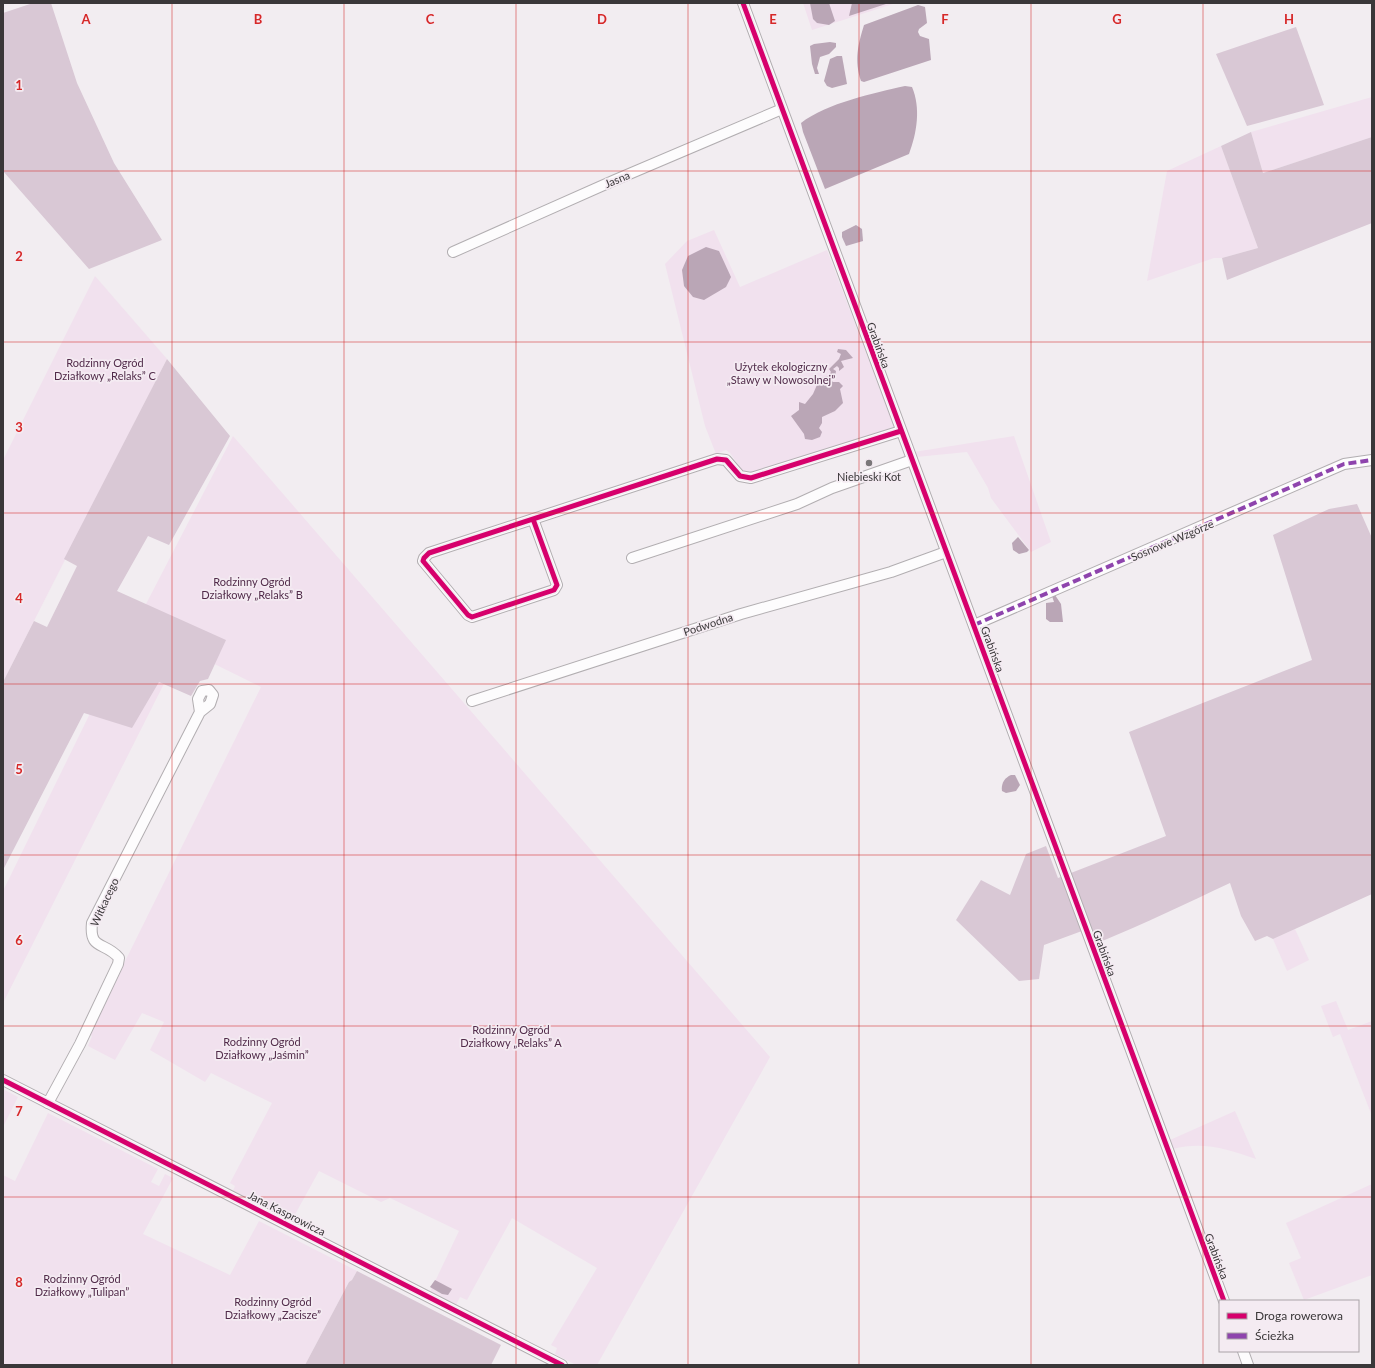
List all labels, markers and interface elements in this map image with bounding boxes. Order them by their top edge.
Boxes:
text: A [80,11,91,27]
text: B [254,11,263,27]
text: C [426,11,435,27]
text: D [597,11,607,27]
text: E [769,11,777,27]
text: F [941,11,949,27]
text: G [1112,11,1122,27]
text: H [1284,11,1294,27]
text: 1 [15,77,23,93]
street label: Jasna [602,168,632,190]
text: 2 [15,248,23,264]
street label: Grabińska [865,320,893,370]
park label: Rodzinny Ogród Działkowy „Relaks” C [54,356,157,382]
park label: Użytek ekologiczny „Stawy w Nowosolnej” [727,360,835,386]
text: 3 [15,419,23,435]
marker: Niebieski Kot [864,458,874,468]
place label: Niebieski Kot [837,470,901,483]
street label: Sosnowe Wzgórze [1129,517,1216,563]
park label: Rodzinny Ogród Działkowy „Relaks” B [201,575,303,601]
text: 4 [15,590,23,606]
street label: Podwodna [682,610,734,638]
street label: Grabińska [979,624,1007,674]
text: 5 [15,761,23,777]
street label: Witkacego [87,876,121,928]
street label: Grabińska [1091,928,1119,978]
text: 6 [15,932,23,948]
park label: Rodzinny Ogród Działkowy „Relaks” A [460,1023,562,1049]
park label: Rodzinny Ogród Działkowy „Jaśmin” [215,1035,309,1061]
text: 7 [15,1103,23,1119]
street label: Jana Kasprowicza [246,1188,328,1238]
street label: Grabińska [1202,1231,1232,1281]
park label: Rodzinny Ogród Działkowy „Tulipan” [35,1272,129,1298]
text: 8 [15,1274,23,1290]
park label: Rodzinny Ogród Działkowy „Zacisze” [225,1295,321,1321]
legend [1219,1300,1359,1352]
text: Droga rowerowa [1255,1308,1343,1323]
text: Ścieżka [1255,1328,1294,1343]

